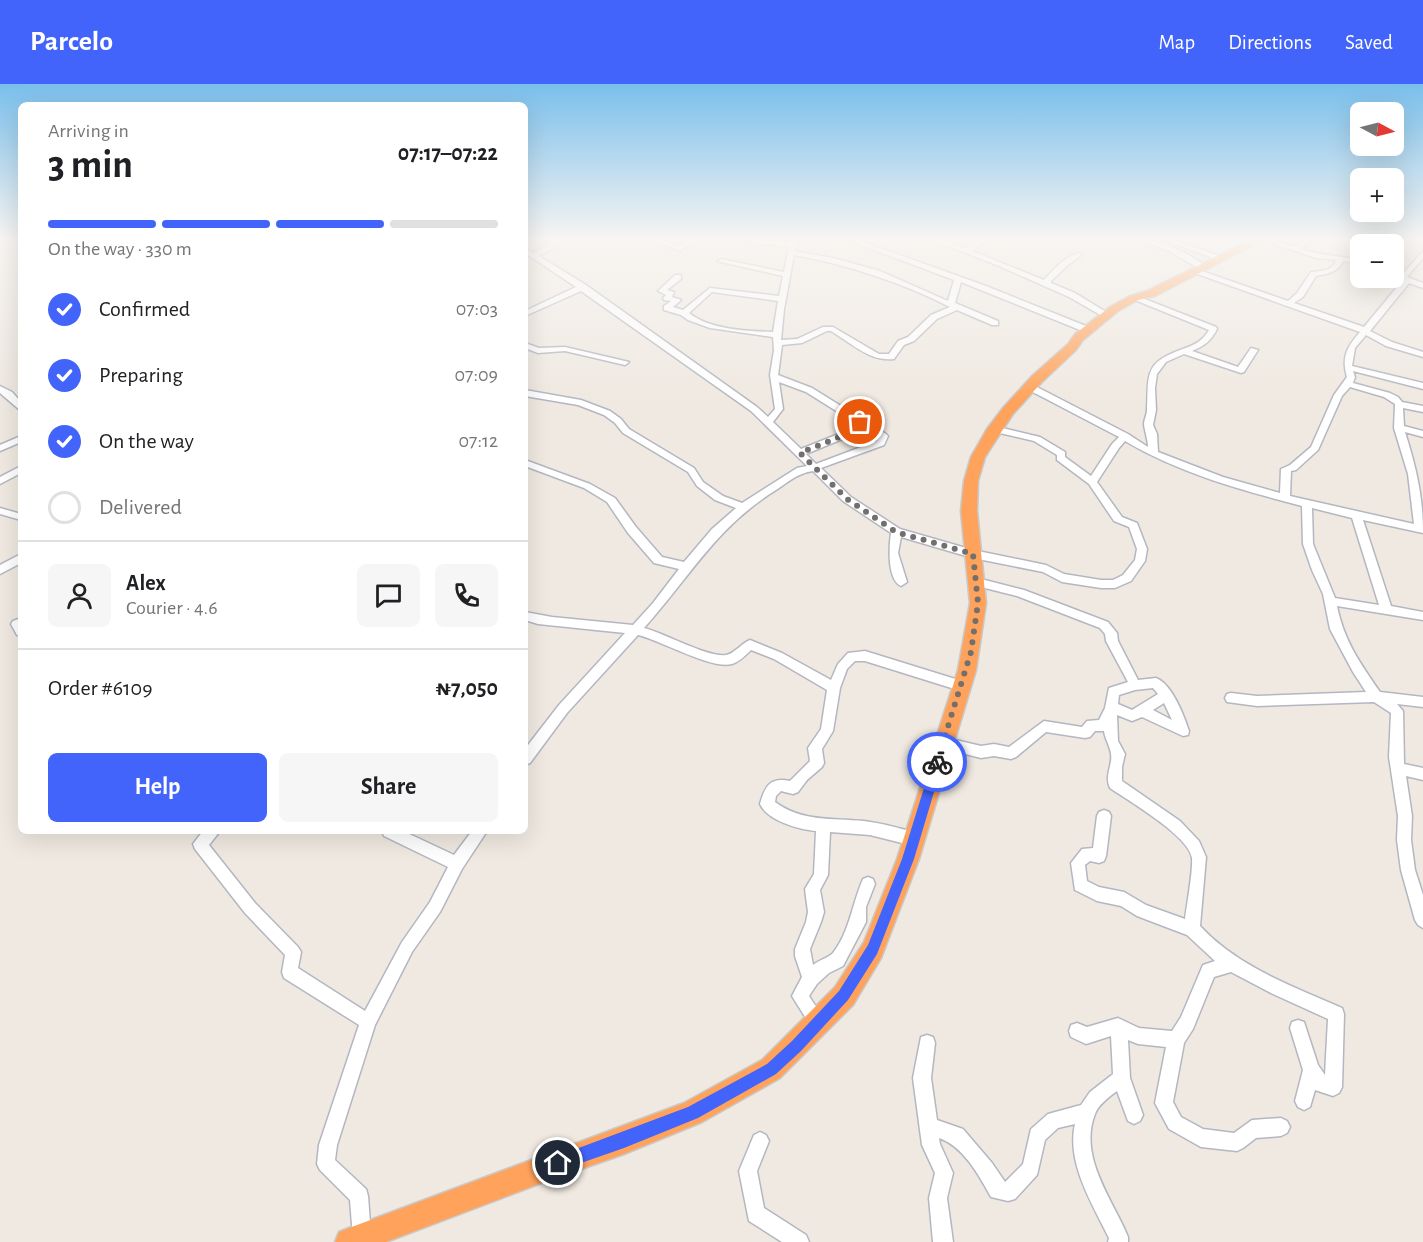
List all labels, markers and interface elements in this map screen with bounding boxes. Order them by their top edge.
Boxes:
text: Parcelo [30,28,113,56]
text: Map [1159,32,1195,53]
text: Directions [1228,32,1312,53]
text: Saved [1345,32,1393,53]
north arrow [1350,102,1404,156]
map controls [1350,102,1404,288]
text: Arriving in [48,121,129,141]
text: 07:17–07:22 [398,142,498,164]
text: 3 min [48,146,133,185]
button: + [1350,168,1404,222]
button: − [1350,234,1404,288]
text: On the way · 330 m [48,239,192,259]
icon: check [48,293,81,326]
text: Confirmed [99,298,190,320]
text: 07:03 [456,299,498,319]
icon: check [48,359,81,392]
text: Preparing [99,364,183,386]
text: 07:09 [455,365,498,385]
pin [834,396,885,447]
icon: bag [843,405,876,438]
icon: check [48,425,81,458]
text: On the way [99,430,194,452]
text: 07:12 [459,431,498,451]
text: Delivered [99,496,182,518]
button: person [48,564,111,627]
button: chat [357,564,420,627]
button: phone [435,564,498,627]
text: Alex [126,572,166,594]
text: Courier · 4.6 [126,598,218,618]
text: Order #6109 [48,677,153,699]
text: ₦7,050 [436,677,498,699]
courier [907,732,967,792]
icon: bike [921,746,954,779]
button: Help [48,753,267,822]
button: Share [279,753,498,822]
pin [532,1137,583,1188]
icon: home [541,1146,574,1179]

